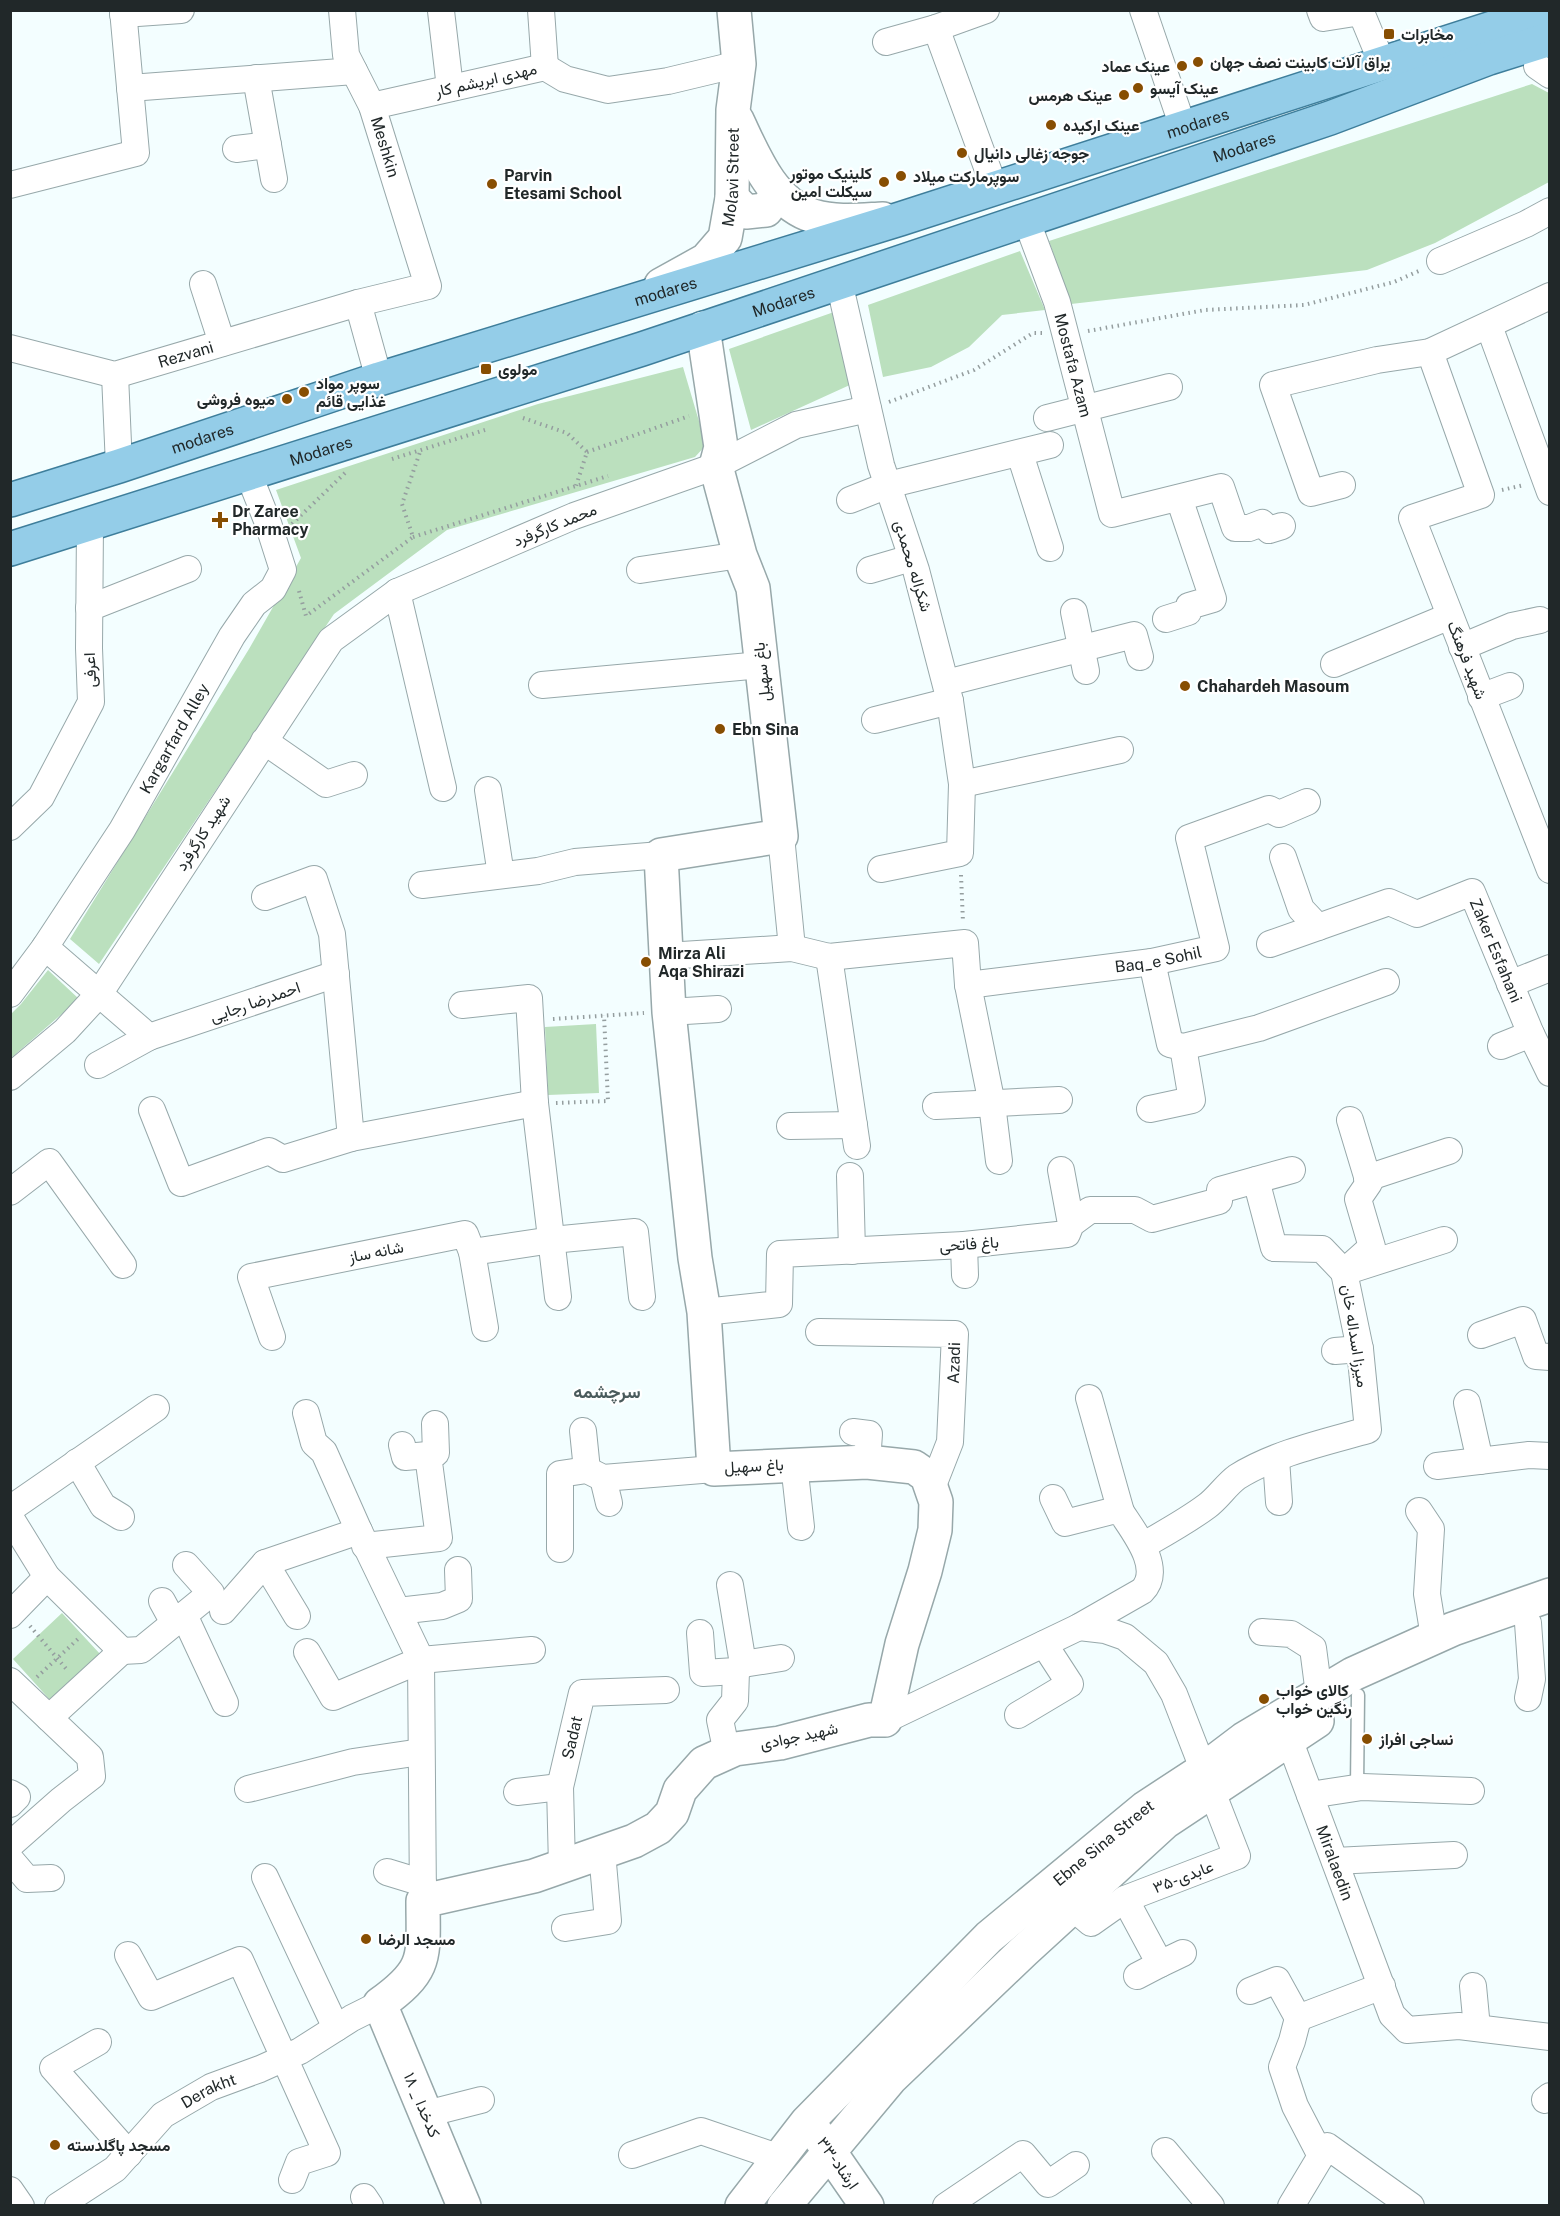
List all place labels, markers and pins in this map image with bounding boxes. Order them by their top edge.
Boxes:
place label: مخابرات [1401,25,1454,45]
marker: مخابرات [1382,27,1396,41]
place label: یراق آلات کابینت نصف جهان [1210,53,1391,73]
marker: یراق آلات کابینت نصف جهان [1191,55,1205,69]
place label: عینک عماد [1101,57,1170,76]
marker: عینک عماد [1175,59,1189,73]
place label: عینک آیسو [1150,79,1219,99]
marker: عینک آیسو [1131,81,1145,95]
place label: عینک هرمس [1028,86,1112,106]
marker: عینک هرمس [1117,88,1131,102]
place label: عینک ارکیده [1063,116,1140,136]
marker: عینک ارکیده [1044,118,1058,132]
place label: جوجه زغالی دانیال [974,144,1089,164]
marker: جوجه زغالی دانیال [955,146,969,160]
place label: کلینیک موتور سیکلت امین [789,164,872,201]
place label: Parvin Etesami School [504,166,622,203]
place label: سوپرمارکت میلاد [913,167,1020,188]
marker: سوپرمارکت میلاد [894,169,908,183]
marker: کلینیک موتور سیکلت امین [877,175,891,189]
marker: Parvin Etesami School [485,177,499,191]
place label: مولوی [498,360,538,380]
marker: مولوی [479,362,493,376]
place label: سوپر مواد غذایی قائم [316,374,386,412]
marker: سوپر مواد غذایی قائم [297,385,311,399]
place label: میوه فروشی [197,390,275,410]
marker: میوه فروشی [280,392,294,406]
place label: Dr Zaree Pharmacy [232,502,308,539]
marker: Dr Zaree Pharmacy [213,513,227,527]
place label: Chahardeh Masoum [1197,677,1349,696]
marker: Chahardeh Masoum [1178,679,1192,693]
place label: Ebn Sina [732,720,799,739]
marker: Ebn Sina [713,722,727,736]
place label: Mirza Ali Aqa Shirazi [658,944,744,981]
marker: Mirza Ali Aqa Shirazi [639,955,653,969]
place label: کالای خواب رنگین خواب [1276,1681,1352,1719]
marker: کالای خواب رنگین خواب [1257,1692,1271,1706]
place label: نساجی افراز [1378,1730,1454,1750]
marker: نساجی افراز [1360,1732,1374,1746]
place label: مسجد الرضا [378,1930,456,1950]
marker: مسجد الرضا [359,1932,373,1946]
place label: مسجد پاگلدسته [67,2136,171,2157]
marker: مسجد پاگلدسته [48,2138,62,2152]

